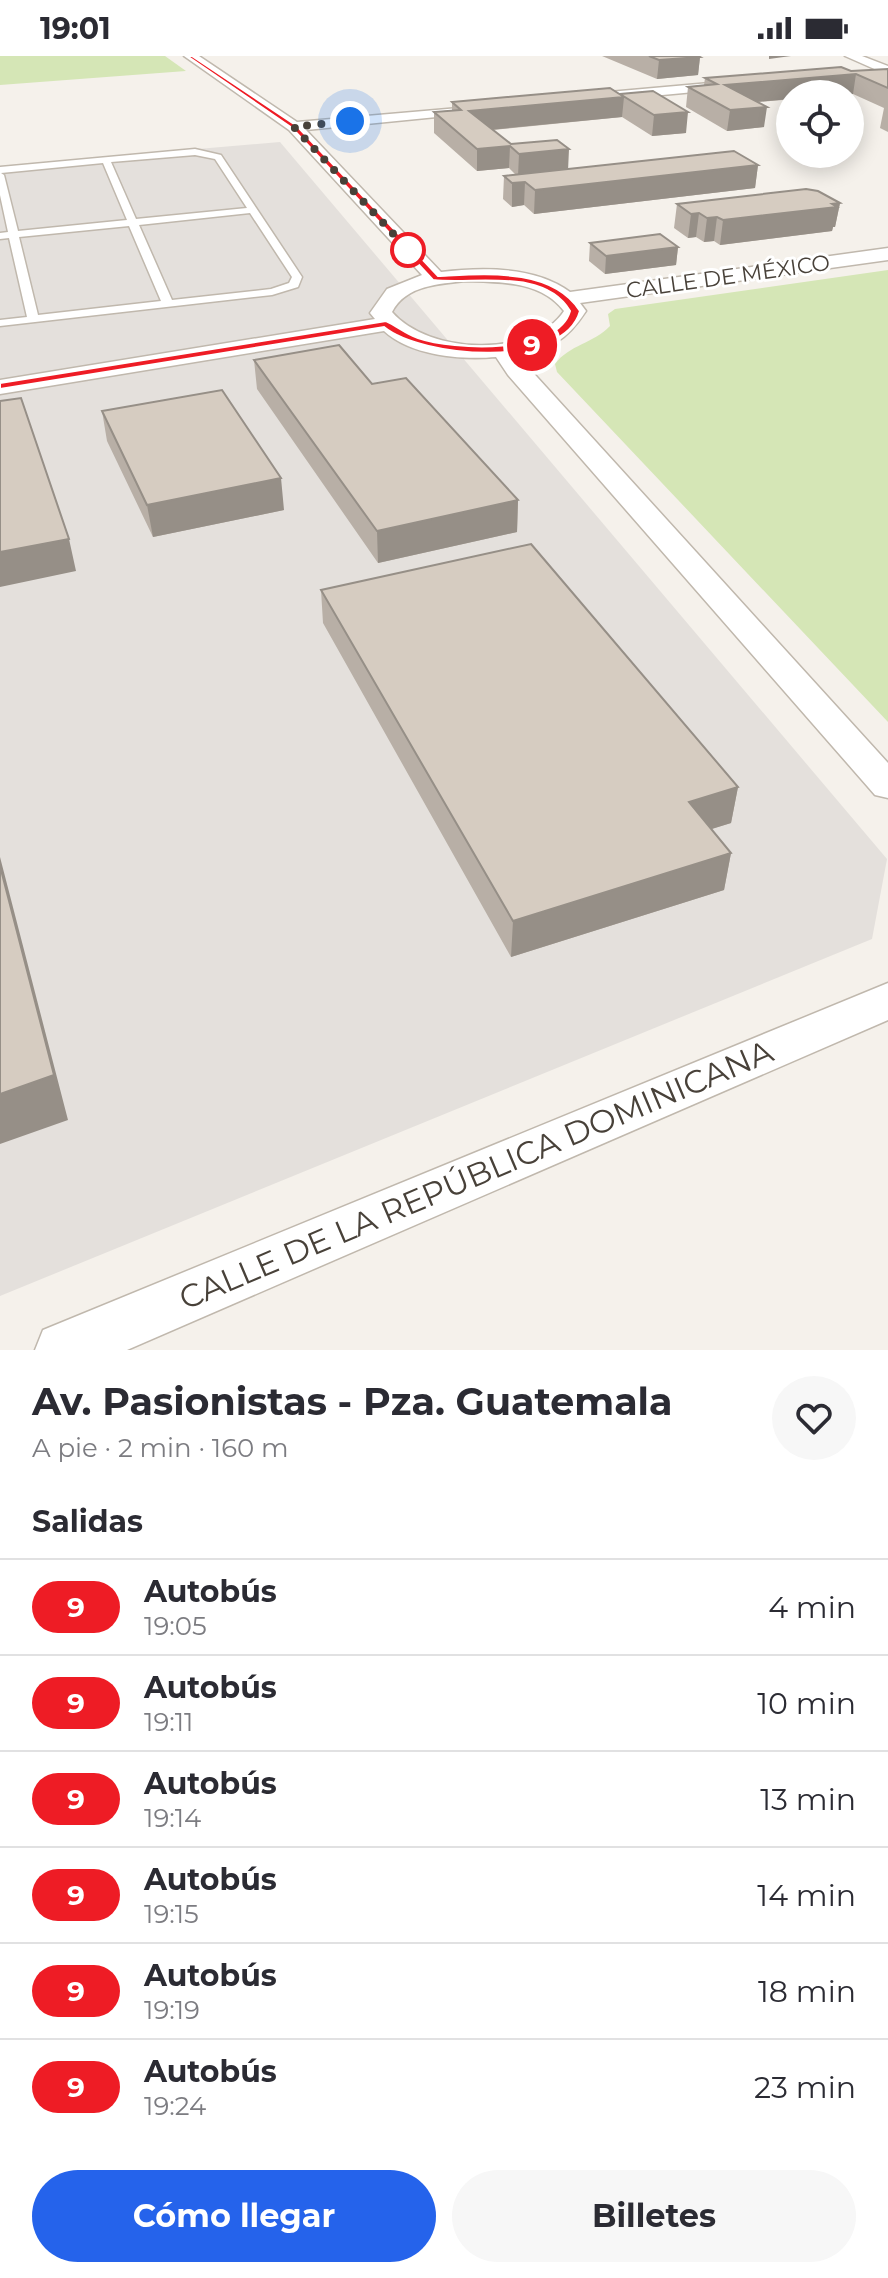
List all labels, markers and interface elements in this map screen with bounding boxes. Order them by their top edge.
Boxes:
text: 19:01 [40,10,111,47]
map controls [776,80,864,168]
button: locate [776,80,864,168]
your location [330,101,370,141]
unlabelled marker [391,233,425,267]
street label: CALLE DE MÉXICO [624,249,832,304]
line badge: 9 [506,319,558,371]
text: 9 [523,328,541,362]
street label: CALLE DE LA REPÚBLICA DOMINICANA [173,1031,778,1318]
button: heart [772,1376,856,1460]
text: Av. Pasionistas - Pza. Guatemala [32,1378,673,1425]
text: A pie · 2 min · 160 m [32,1432,289,1464]
text: Salidas [32,1503,143,1540]
text: Autobús [144,1573,277,1610]
text: 4 min [768,1589,856,1626]
text: 9 [67,1590,85,1624]
text: 19:05 [144,1610,207,1642]
text: Autobús [144,1669,277,1706]
text: 10 min [757,1685,856,1722]
text: 9 [67,1686,85,1720]
text: 19:11 [144,1706,194,1738]
text: Autobús [144,1765,277,1802]
text: 13 min [760,1781,856,1818]
text: 9 [67,1782,85,1816]
text: 19:14 [144,1802,201,1834]
text: Autobús [144,1861,277,1898]
text: 14 min [757,1877,856,1914]
text: 9 [67,1878,85,1912]
text: 19:15 [144,1898,199,1930]
text: Autobús [144,1957,277,1994]
text: 18 min [758,1973,856,2010]
text: 9 [67,1974,85,2008]
text: 19:19 [144,1994,200,2026]
text: Autobús [144,2053,277,2090]
text: 23 min [754,2069,856,2106]
text: 9 [67,2070,85,2104]
text: 19:24 [144,2090,206,2122]
button: Cómo llegar [32,2170,436,2262]
button: Billetes [452,2170,856,2262]

